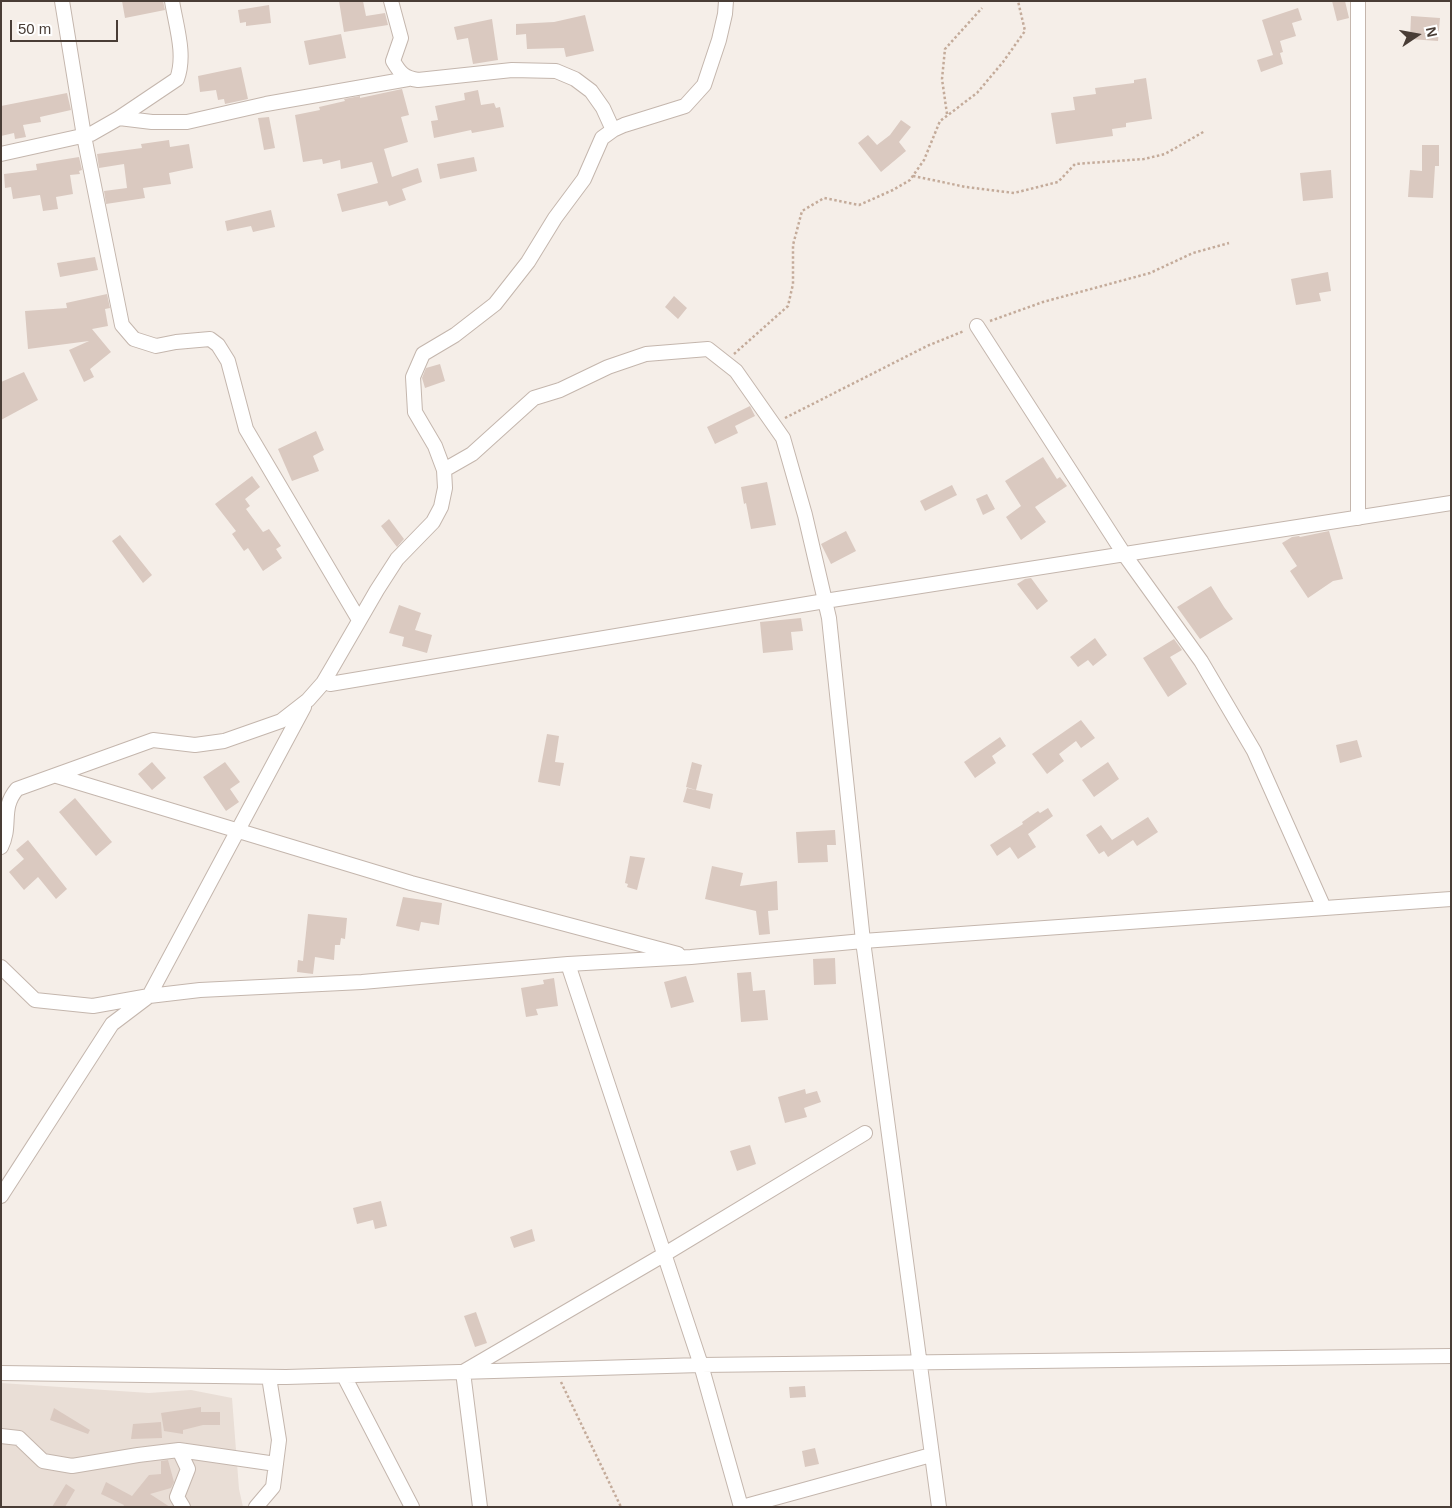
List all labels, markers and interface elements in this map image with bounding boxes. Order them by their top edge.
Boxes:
scale bar [12,10,120,42]
north arrow [1392,10,1442,60]
text: 50 m [18,20,51,37]
text: N [1423,25,1441,38]

